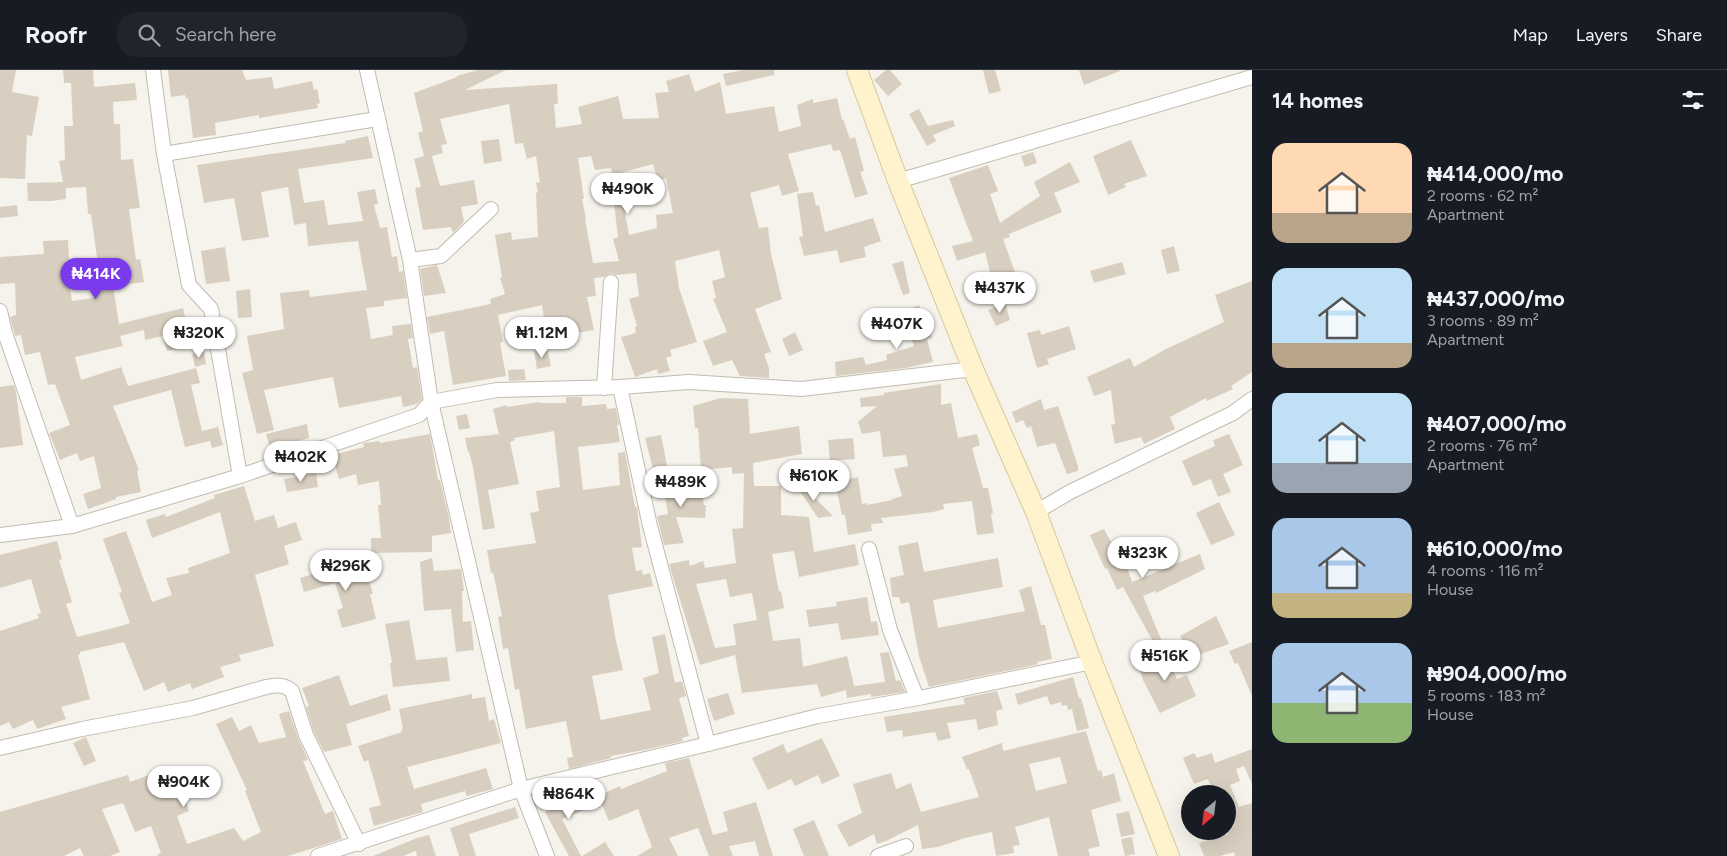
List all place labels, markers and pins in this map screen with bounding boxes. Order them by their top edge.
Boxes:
pin: ₦490K [593,172,663,215]
pin: ₦414K [61,258,131,300]
pin: ₦437K [965,272,1035,314]
pin: ₦407K [862,308,932,350]
pin: ₦320K [164,316,234,359]
pin: ₦1.12M [501,316,583,359]
pin: ₦402K [266,440,336,483]
pin: ₦610K [779,460,849,502]
pin: ₦489K [646,466,716,508]
pin: ₦323K [1108,536,1178,579]
pin: ₦296K [311,550,381,592]
pin: ₦516K [1130,640,1200,682]
pin: ₦904K [149,766,219,808]
pin: ₦864K [534,778,604,820]

